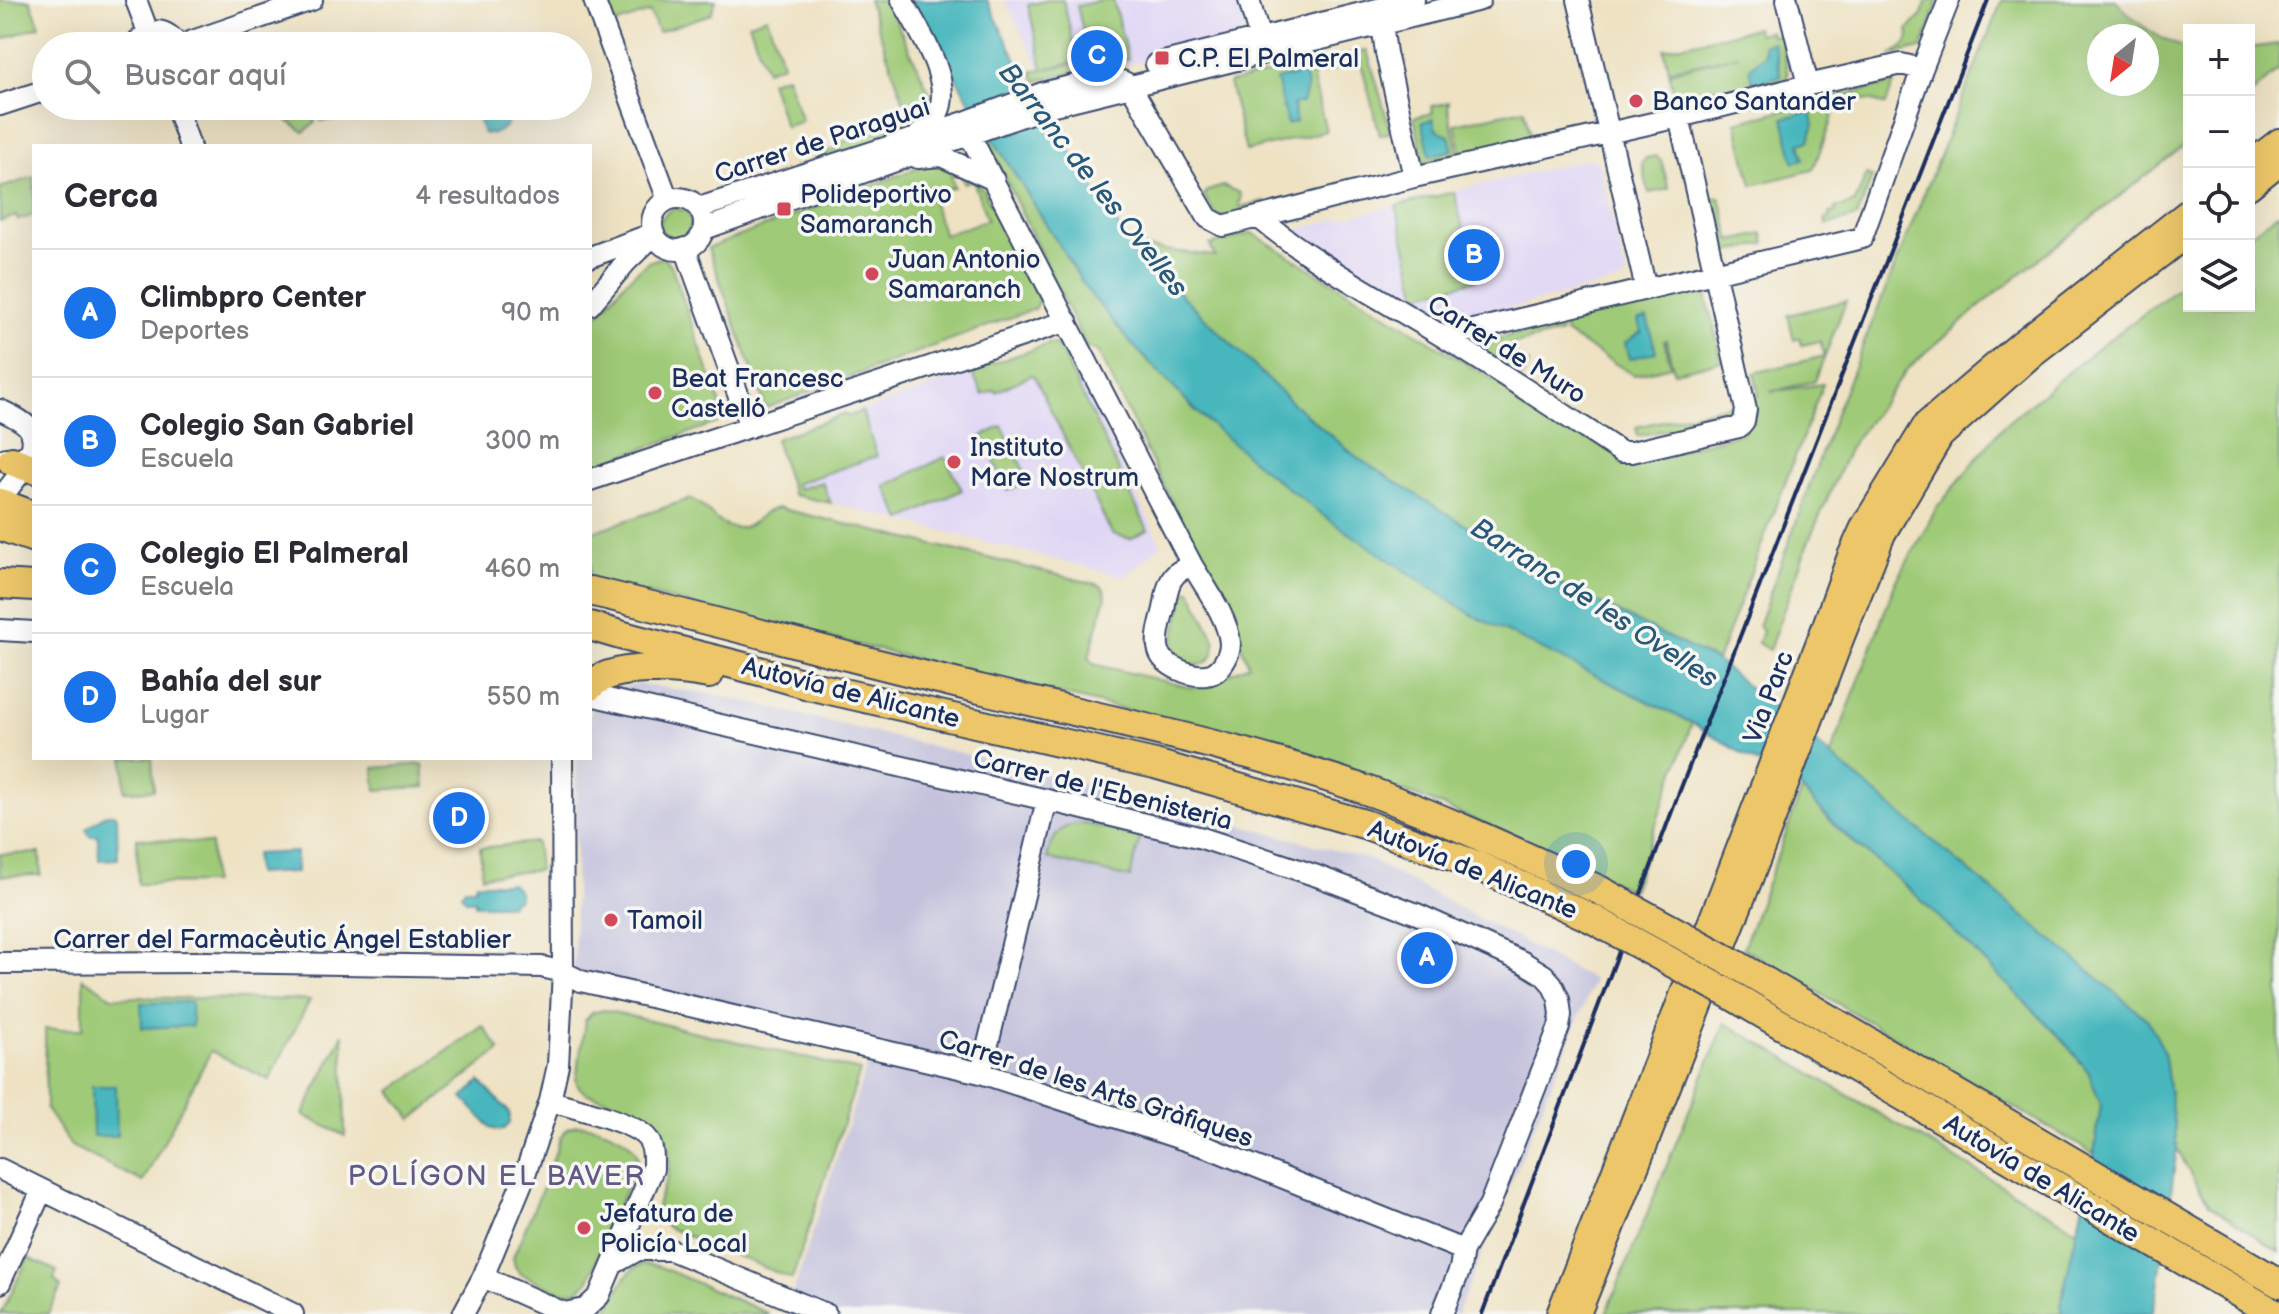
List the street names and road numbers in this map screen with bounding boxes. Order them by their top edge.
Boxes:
street label: Carrer de Paraguai [711,92,934,191]
street label: Carrer de Muro [1421,289,1591,411]
street label: Via Parc [1738,647,1801,748]
street label: Autovía de Alicante [739,651,963,735]
street label: Carrer de l'Ebenisteria [970,743,1235,838]
street label: Autovía de Alicante [1363,814,1582,927]
street label: Carrer del Farmacèutic Ángel Establier [53,923,511,956]
street label: Carrer de les Arts Gràfiques [935,1024,1257,1155]
street label: Autovía de Alicante [1938,1109,2145,1250]

